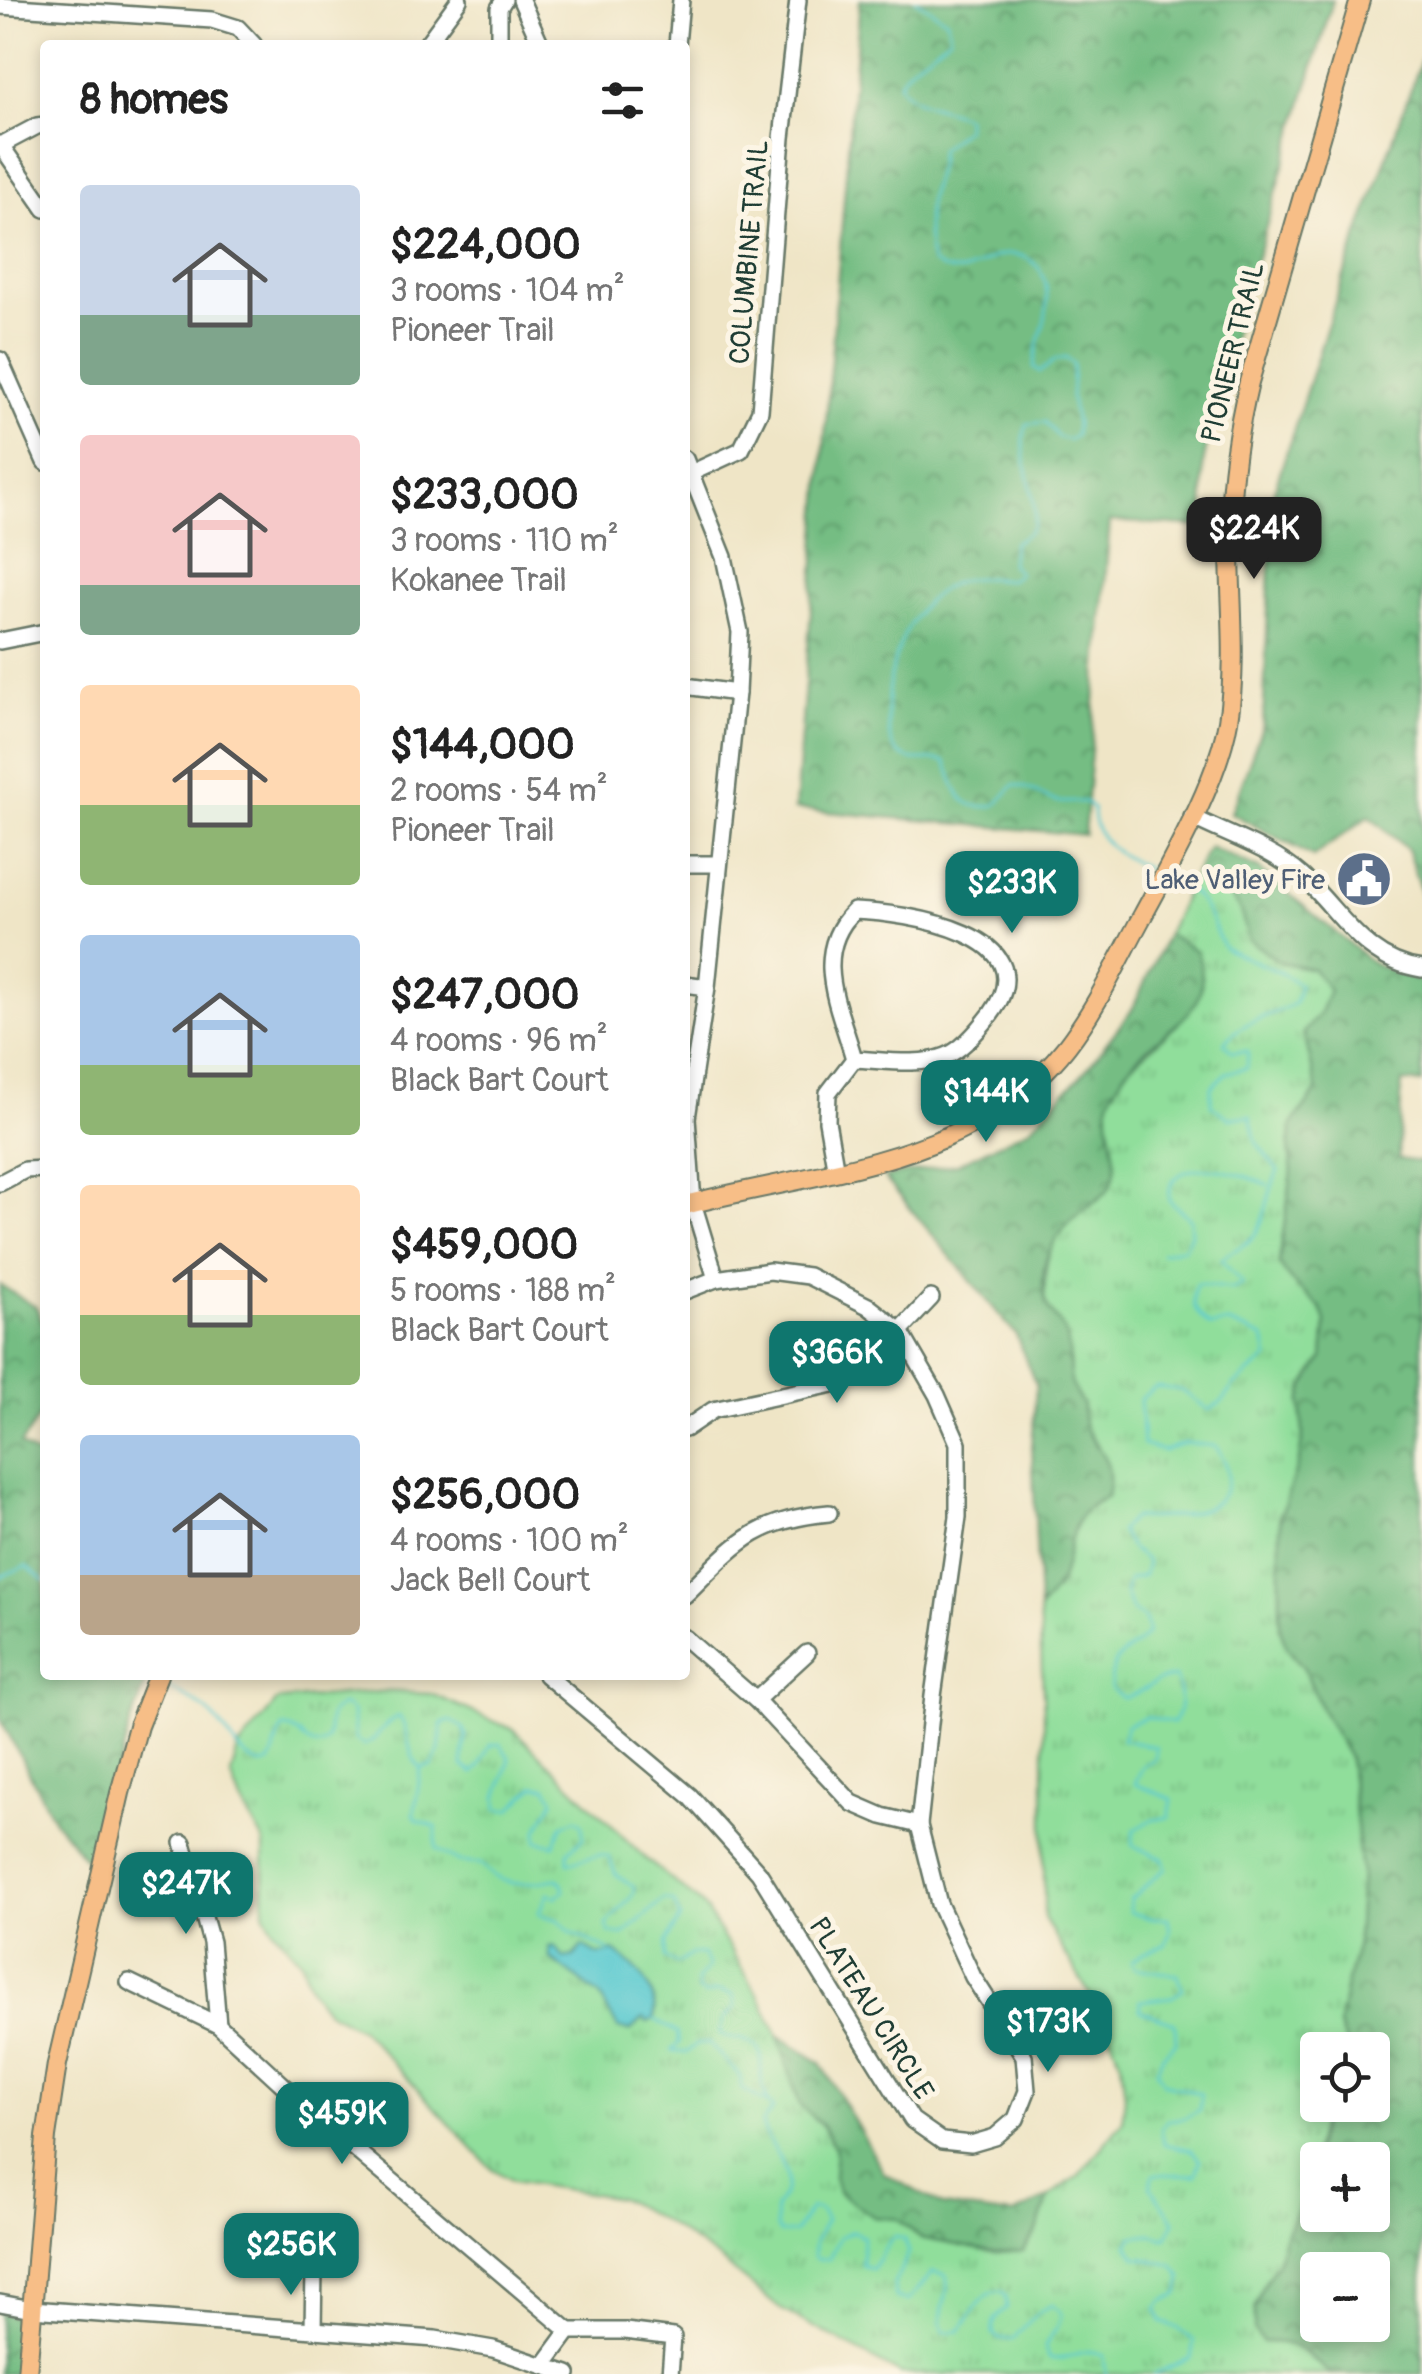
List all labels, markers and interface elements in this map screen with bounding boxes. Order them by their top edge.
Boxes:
icon: filters [595,73,650,128]
text: 8 homes [80,74,228,126]
street label: COLUMBINE TRAIL [722,138,777,366]
text: $224,000 [390,219,581,271]
icon: home [160,225,280,345]
street label: PIONEER TRAIL [1194,258,1273,446]
text: 3 rooms · 104 m² [390,271,625,311]
text: Pioneer Trail [390,311,555,351]
text: $233,000 [390,469,579,521]
icon: home [160,475,280,595]
pin: $224K [1184,497,1324,582]
text: $224K [1209,509,1299,549]
text: 3 rooms · 110 m² [390,521,619,561]
text: Kokanee Trail [390,561,567,601]
text: $144,000 [390,719,575,771]
icon: home [160,725,280,845]
text: 2 rooms · 54 m² [390,771,608,811]
text: Pioneer Trail [390,811,555,851]
public building icon: Lake Valley Fire [1334,849,1394,909]
pin: $233K [942,851,1082,936]
text: $233K [967,863,1057,903]
place label: Lake Valley Fire [1145,863,1325,898]
text: $247,000 [390,969,580,1021]
icon: home [160,975,280,1095]
text: 4 rooms · 96 m² [390,1021,608,1061]
pin: $144K [916,1060,1056,1145]
text: Black Bart Court [390,1061,609,1101]
text: $144K [943,1072,1029,1112]
text: $459,000 [390,1219,578,1271]
icon: home [160,1225,280,1345]
text: 5 rooms · 188 m² [390,1271,616,1311]
text: Black Bart Court [390,1311,609,1351]
pin: $366K [767,1321,907,1406]
text: $366K [791,1333,883,1373]
text: $256,000 [390,1469,580,1521]
icon: home [160,1475,280,1595]
text: 4 rooms · 100 m² [390,1521,629,1561]
text: Jack Bell Court [390,1561,590,1601]
pin: $247K [116,1852,256,1937]
text: $247K [141,1864,231,1904]
street label: PLATEAU CIRCLE [800,1911,941,2107]
pin: $173K [978,1990,1118,2075]
text: $173K [1006,2002,1090,2042]
map controls [1300,2032,1390,2342]
button: locate [1300,2032,1390,2122]
pin: $459K [272,2082,412,2167]
text: $459K [297,2094,387,2134]
button: + [1300,2142,1390,2232]
pin: $256K [221,2213,361,2298]
text: $256K [246,2225,336,2265]
button: − [1300,2252,1390,2342]

